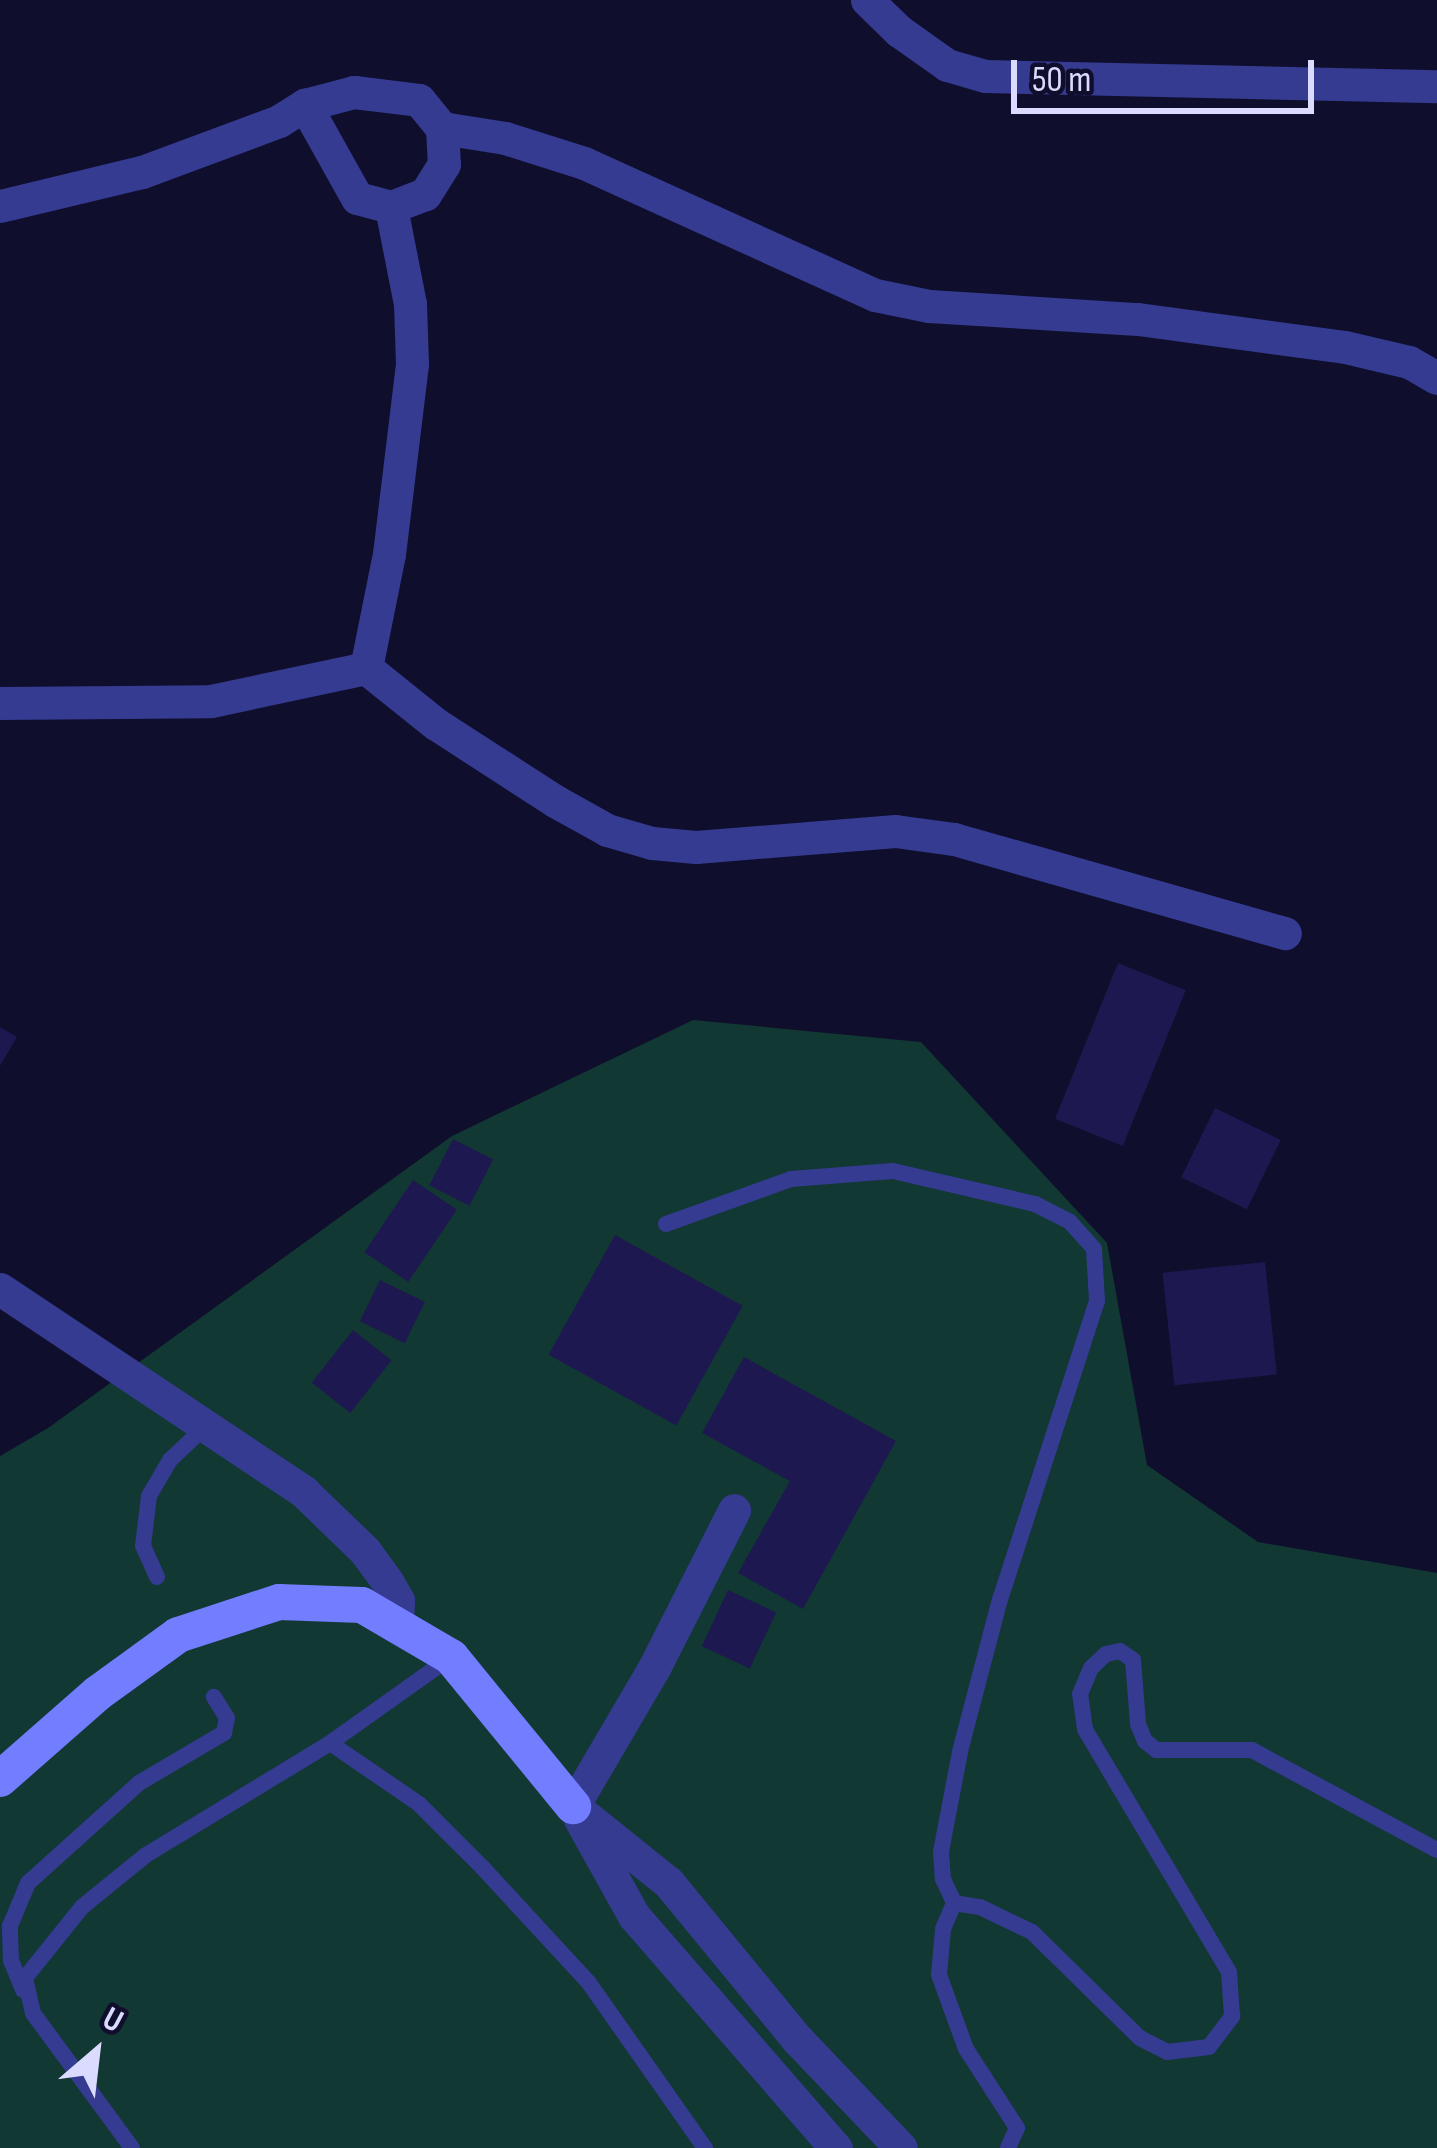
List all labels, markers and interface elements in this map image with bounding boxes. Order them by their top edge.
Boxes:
scale bar [1017,36,1320,110]
text: 50 m [1032,59,1091,102]
north arrow [36,1992,156,2112]
text: U [96,1999,130,2042]

